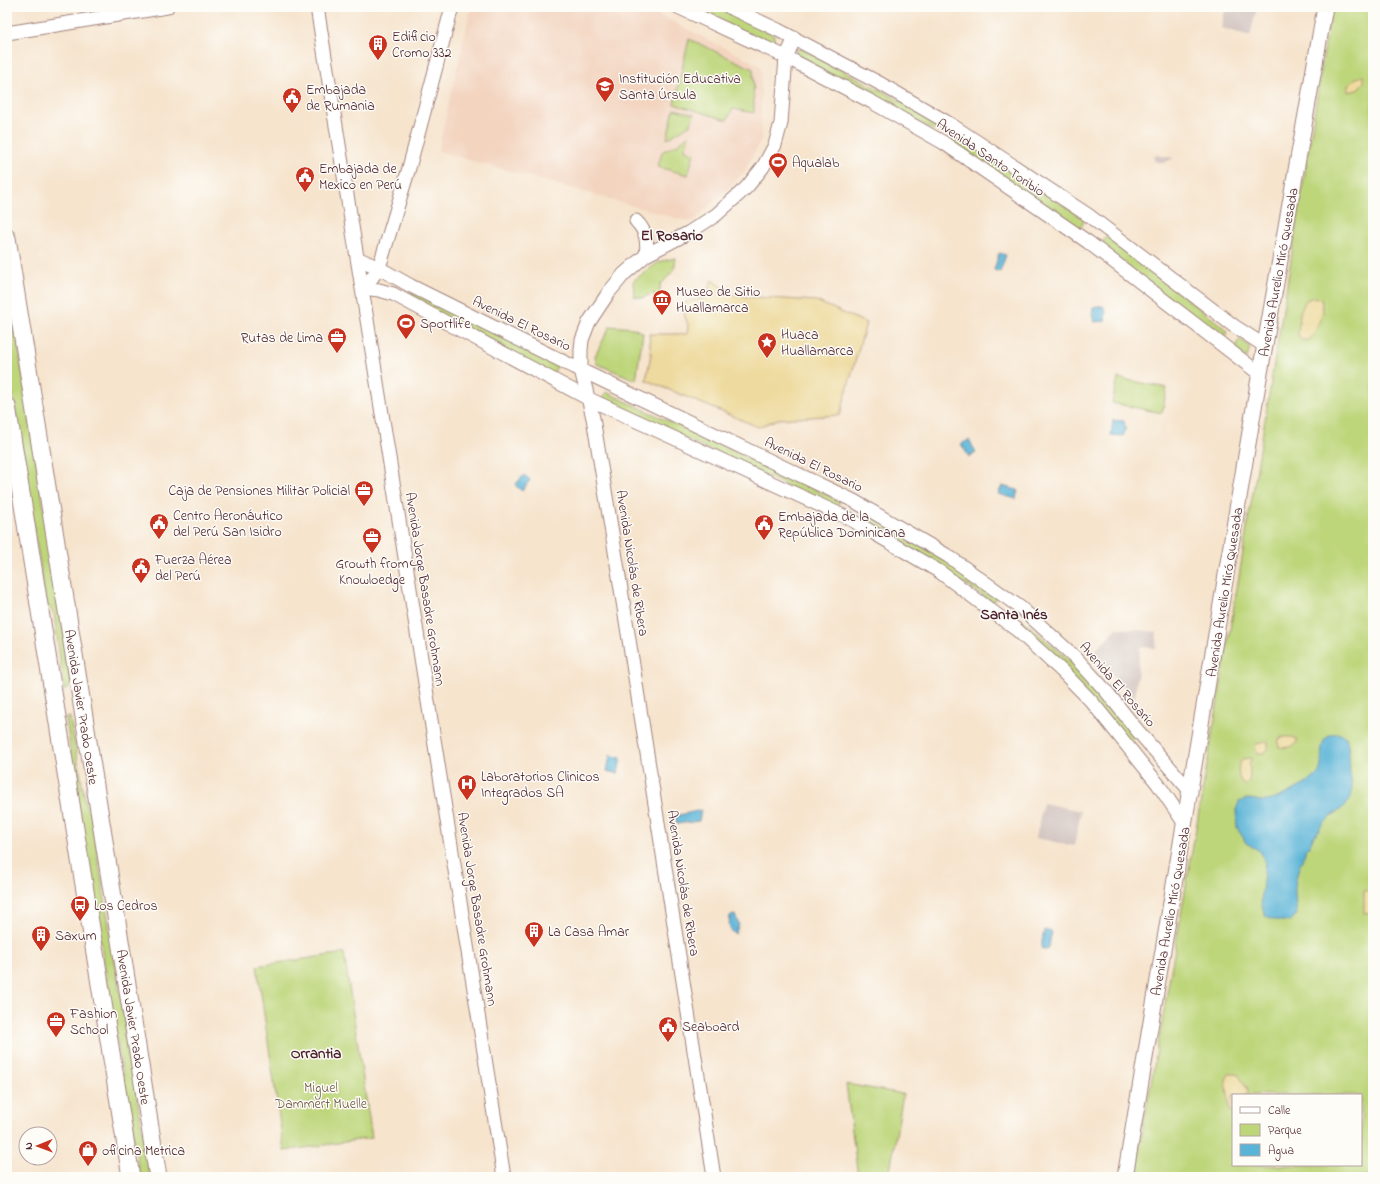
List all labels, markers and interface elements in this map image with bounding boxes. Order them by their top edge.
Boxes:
place label: Edificio Cromo 332 [392,27,452,64]
building icon: Edificio Cromo 332 [367,33,389,61]
place label: Institución Educativa Santa Úrsula [619,69,741,106]
school or university icon: Institución Educativa Santa Úrsula [594,75,616,103]
place label: Embajada de Rumania [306,80,375,117]
public building icon: Embajada de Rumania [281,86,303,114]
street label: Avenida Santo Toribio [932,114,1049,202]
sports icon: Aqualab [767,151,789,179]
place label: Aqualab [792,153,840,174]
place label: Embajada de Mexico en Perú [319,159,402,196]
public building icon: Embajada de Mexico en Perú [294,165,316,193]
street label: Avenida Aurelio Miró Quesada [1254,186,1305,358]
district label: El Rosario [641,225,703,247]
place label: Museo de Sitio Huallamarca [676,282,760,319]
museum icon: Museo de Sitio Huallamarca [651,288,673,316]
street label: Avenida El Rosario [469,291,574,357]
sports icon: Sportlife [395,312,417,340]
place label: Sportlife [420,314,471,335]
place label: Huaca Huallamarca [781,325,853,362]
office icon: Rutas de Lima [326,326,348,354]
place label: Rutas de Lima [241,328,323,349]
place icon: Huaca Huallamarca [756,331,778,359]
street label: Avenida El Rosario [761,432,866,498]
office icon: Caja de Pensiones Militar Policial [353,479,375,507]
place label: Caja de Pensiones Militar Policial [168,481,350,502]
street label: Avenida Nicolás de Ribera [610,489,653,638]
street label: Avenida Jorge Basadre Grohmann [398,491,450,688]
place label: Centro Aeronáutico del Perú San Isidro [173,506,283,543]
street label: Avenida Aurelio Miró Quesada [1202,506,1249,679]
place label: Embajada de la República Dominicana [778,507,905,544]
public building icon: Centro Aeronáutico del Perú San Isidro [148,512,170,540]
public building icon: Embajada de la República Dominicana [753,513,775,541]
office icon: Growth from Knowloedge [361,526,383,554]
place label: Fuerza Aérea del Perú [154,550,232,587]
place label: Growth from Knowloedge [336,554,409,592]
public building icon: Fuerza Aérea del Perú [130,556,152,584]
district label: Santa Inés [980,604,1048,626]
street label: Avenida Javier Prado Oeste [58,628,103,787]
street label: Avenida El Rosario [1074,638,1160,732]
place label: Laboratorios Clinicos Integrados SA [481,767,600,805]
hospital icon: Laboratorios Clinicos Integrados SA [456,773,478,801]
street label: Avenida Nicolás de Ribera [661,809,704,958]
street label: Avenida Jorge Basadre Grohmann [450,811,502,1008]
street label: Avenida Aurelio Miró Quesada [1146,825,1197,997]
bus stop icon: Los Cedros [69,894,91,922]
place label: Los Cedros [94,896,158,917]
building icon: La Casa Amar [523,920,545,948]
place label: La Casa Amar [548,922,630,943]
building icon: Saxum [30,924,52,952]
place label: Saxum [55,926,97,947]
street label: Avenida Javier Prado Oeste [110,948,155,1107]
place label: Fashion School [69,1004,117,1041]
office icon: Fashion School [45,1010,67,1038]
public building icon: Seaboard [657,1015,679,1043]
place label: Seaboard [682,1017,739,1038]
district label: Orrantia [291,1043,341,1065]
park label: Miguel Dammert Muelle [274,1078,368,1115]
legend [1232,1094,1362,1166]
text: Calle [1268,1102,1291,1120]
text: Parque [1268,1122,1302,1140]
north arrow [18,1126,58,1166]
shop icon: oficina Metrica [77,1139,99,1167]
place label: oficina Metrica [102,1141,185,1162]
text: N [21,1142,37,1150]
text: Agua [1268,1142,1294,1161]

